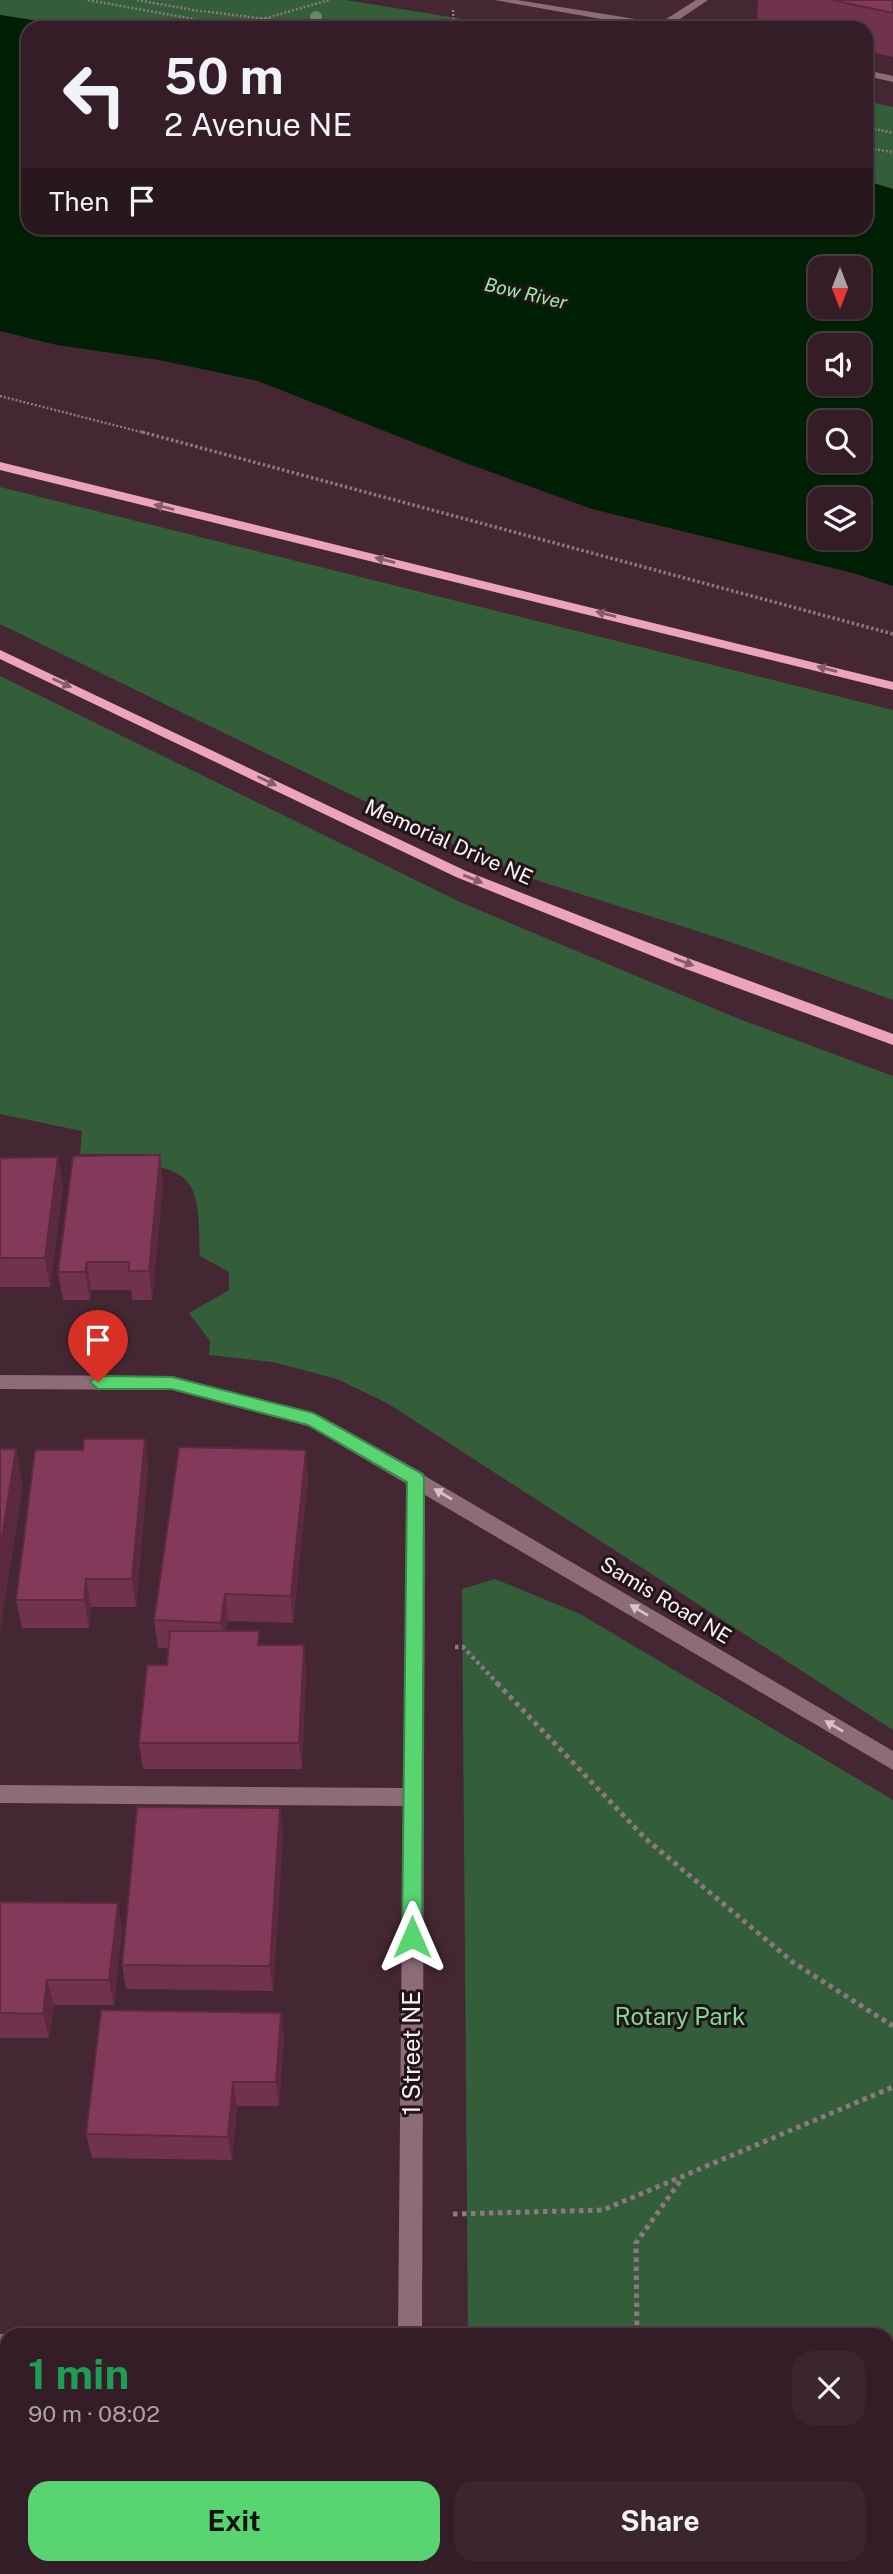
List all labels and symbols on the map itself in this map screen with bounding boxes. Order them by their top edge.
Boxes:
north arrow [808,256,872,318]
water label: Bow River [482,273,570,313]
one-way arrow [153,501,175,512]
one-way arrow [374,554,396,565]
one-way arrow [595,608,617,619]
one-way arrow [816,663,838,674]
one-way arrow [52,677,72,689]
one-way arrow [257,775,277,787]
street label: Memorial Drive NE [361,794,537,890]
one-way arrow [462,873,483,884]
one-way arrow [674,957,695,968]
pin [68,1310,128,1382]
one-way arrow [433,1488,452,1501]
street label: Samis Road NE [596,1551,736,1649]
one-way arrow [629,1604,648,1617]
one-way arrow [825,1720,844,1733]
position arrow [375,1900,449,1974]
street label: 1 Street NE [397,1991,425,2115]
park label: Rotary Park [615,2002,745,2030]

